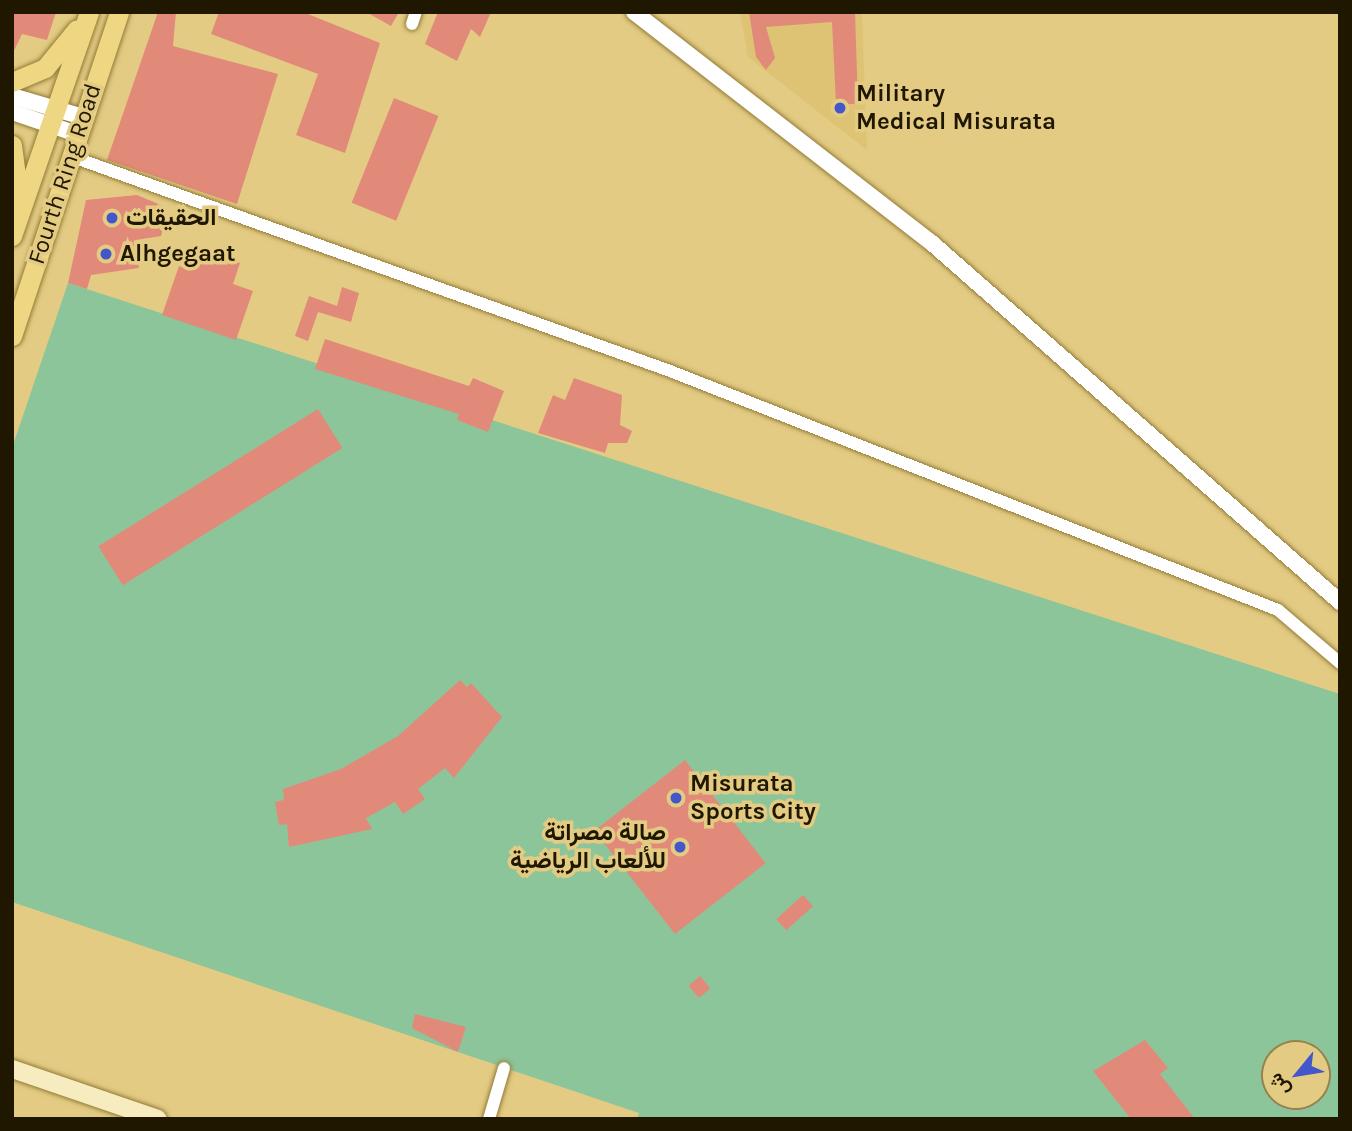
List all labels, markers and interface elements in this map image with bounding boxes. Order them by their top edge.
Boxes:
street label: Fourth Ring Road [22,80,108,268]
place label: Military Medical Misurata [856,80,1056,136]
marker: Military Medical Misurata [830,98,850,118]
place label: الحقيقات [126,204,216,232]
marker: الحقيقات [104,210,120,226]
place label: Alhgegaat [120,240,235,268]
marker: Alhgegaat [98,246,114,262]
place label: Misurata Sports City [690,770,816,826]
marker: Misurata Sports City [668,790,684,806]
place label: صالة مصراتة للألعاب الرياضية [510,819,666,875]
marker: صالة مصراتة للألعاب الرياضية [672,839,688,855]
north arrow [1261,1040,1331,1110]
text: ش [1264,1069,1295,1100]

